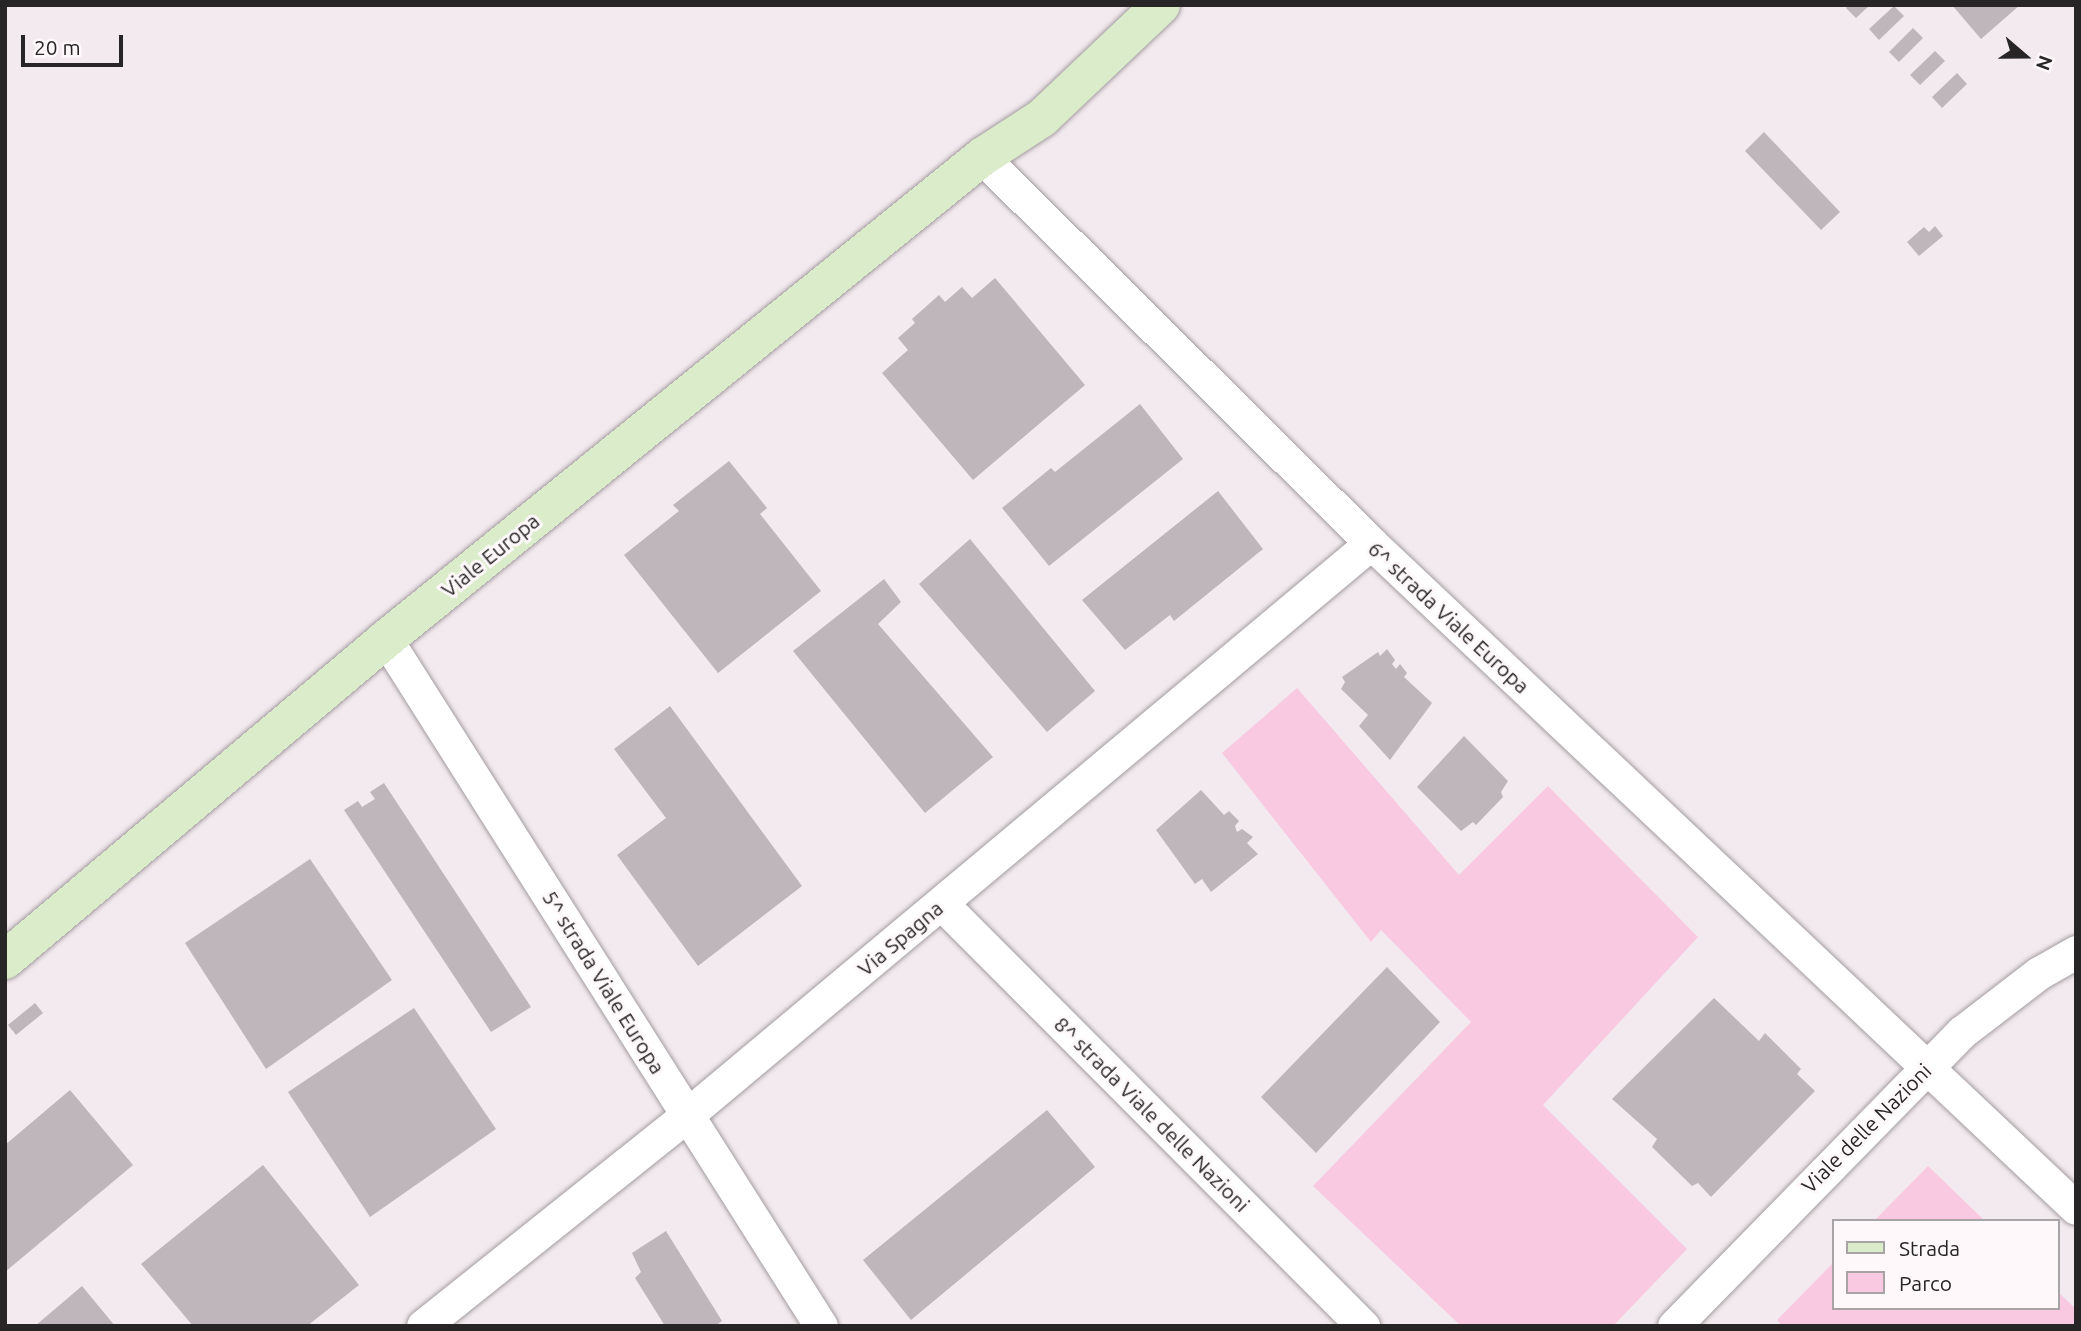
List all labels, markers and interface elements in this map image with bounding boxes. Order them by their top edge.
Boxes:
scale bar [24,21,126,65]
north arrow [1990,21,2060,91]
text: 20 m [34,35,81,59]
text: N [2032,53,2057,74]
street label: Viale Europa [436,508,544,602]
street label: 6^ strada Viale Europa [1363,536,1535,698]
street label: 5^ strada Viale Europa [537,886,671,1078]
street label: Via Spagna [852,895,948,981]
street label: 8^ strada Viale delle Nazioni [1049,1011,1255,1217]
street label: Viale delle Nazioni [1796,1058,1936,1198]
legend [1832,1219,2060,1310]
text: Strada [1899,1236,1960,1260]
text: Parco [1899,1271,1952,1295]

